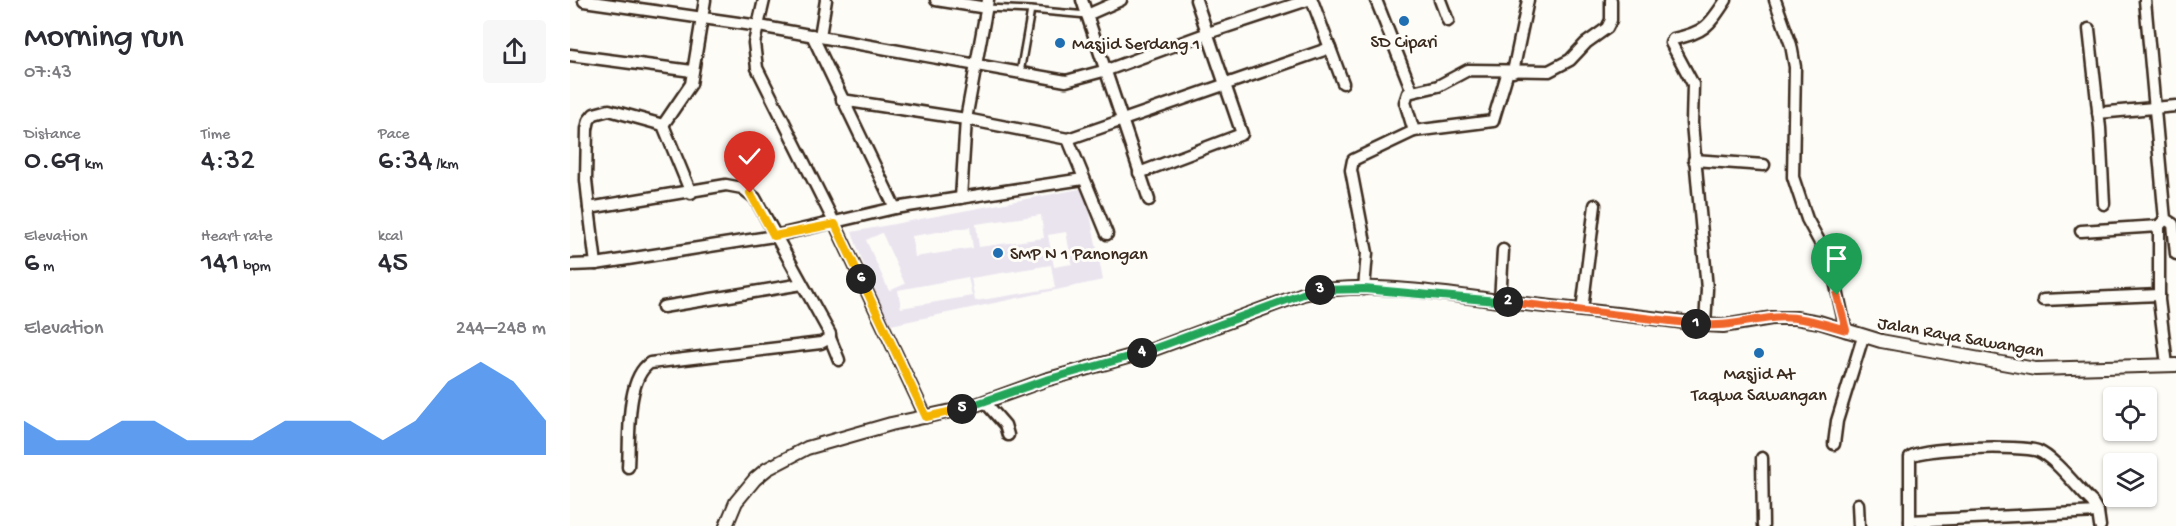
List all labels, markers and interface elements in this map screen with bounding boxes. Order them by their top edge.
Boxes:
marker: SD Cipari [1397,14,1411,28]
text: Morning run [24,20,184,58]
button: share [483,20,546,83]
place label: SD Cipari [1370,33,1438,54]
place label: Masjid Serdang 1 [1072,35,1200,56]
marker: Masjid Serdang 1 [1053,36,1067,50]
text: 07:43 [24,62,72,85]
text: Distance [24,126,81,145]
text: Time [201,126,230,145]
text: Pace [378,126,409,145]
pin [724,131,775,193]
icon: check [733,140,766,173]
text: 0.69 [24,145,81,180]
text: 4:32 [201,145,255,180]
text: 6:34 [378,145,432,180]
text: km [81,156,103,175]
text: /km [432,156,459,175]
text: Elevation [24,228,88,247]
text: Heart rate [201,228,273,247]
text: kcal [378,228,403,247]
pin [1811,233,1862,295]
icon: arrive [1820,242,1853,275]
place label: SMP N 1 Panongan [1010,245,1148,266]
marker: SMP N 1 Panongan [991,246,1005,260]
text: 6 [24,247,39,282]
text: 141 [201,247,239,282]
text: 45 [378,247,408,282]
text: m [39,258,54,277]
text: bpm [239,258,271,277]
pin: 6 [846,264,876,294]
text: 6 [857,269,865,288]
pin: 3 [1305,275,1335,305]
text: 3 [1316,280,1324,299]
pin: 2 [1493,287,1523,317]
text: 2 [1504,292,1512,311]
pin: 1 [1681,309,1711,339]
street label: Jalan Raya Sawangan [1876,313,2046,364]
text: 1 [1693,314,1699,333]
text: Elevation [24,318,104,341]
text: 244–248 m [456,318,546,341]
pin: 4 [1127,338,1157,368]
text: 4 [1138,343,1146,362]
marker: Masjid At Taqwa Sawangan [1752,346,1766,360]
place label: Masjid At Taqwa Sawangan [1690,365,1827,407]
map controls [2103,387,2157,507]
button: locate [2103,387,2157,441]
pin: 5 [947,394,977,424]
text: 5 [958,399,966,418]
button: layers [2103,453,2157,507]

